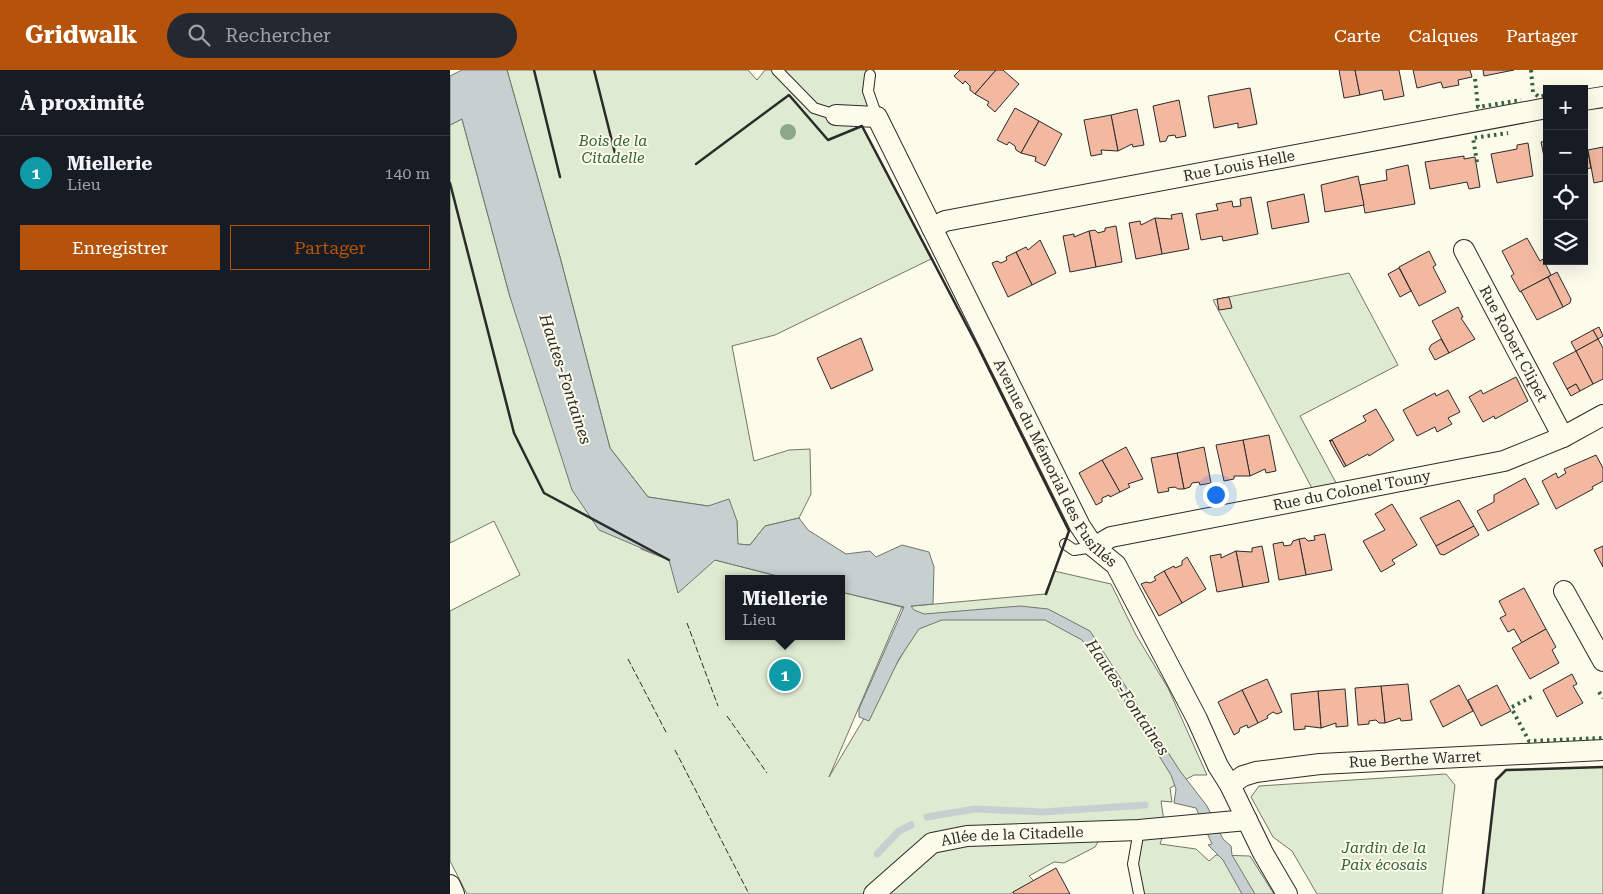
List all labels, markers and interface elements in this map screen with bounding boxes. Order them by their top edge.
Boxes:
search box [167,13,517,58]
text: Gridwalk [25,21,137,49]
icon: search [185,21,213,49]
text: Rechercher [225,24,331,47]
text: Carte [1334,25,1381,46]
text: Calques [1409,25,1478,46]
text: Partager [1506,25,1578,46]
map controls [1543,85,1588,265]
button: + [1543,85,1588,130]
text: À proximité [20,91,144,115]
button: − [1543,130,1588,175]
park label: Bois de la Citadelle [578,132,647,167]
street label: Rue Louis Helle [1182,146,1296,185]
text: Miellerie [67,152,152,175]
text: 1 [32,164,40,183]
text: 140 m [384,164,430,183]
text: Lieu [67,175,101,194]
button: locate [1543,175,1588,220]
button: layers [1543,220,1588,265]
button: Enregistrer [20,225,220,270]
button: Partager [230,225,430,270]
street label: Rue Robert Clipet [1476,283,1552,405]
water label: Hautes-Fontaines [535,311,596,447]
street label: Avenue du Mémorial des Fusillés [990,356,1120,571]
street label: Rue du Colonel Touny [1271,466,1432,515]
your location [1203,482,1229,508]
popup [725,575,845,640]
text: Miellerie [742,587,828,610]
text: Lieu [742,610,776,629]
water label: Hautes-Fontaines [1081,635,1173,759]
pin: 1 [769,656,801,694]
street label: Rue Berthe Warret [1348,747,1482,772]
street label: Allée de la Citadelle [939,823,1084,850]
park label: Jardin de la Paix écosais [1340,839,1427,874]

